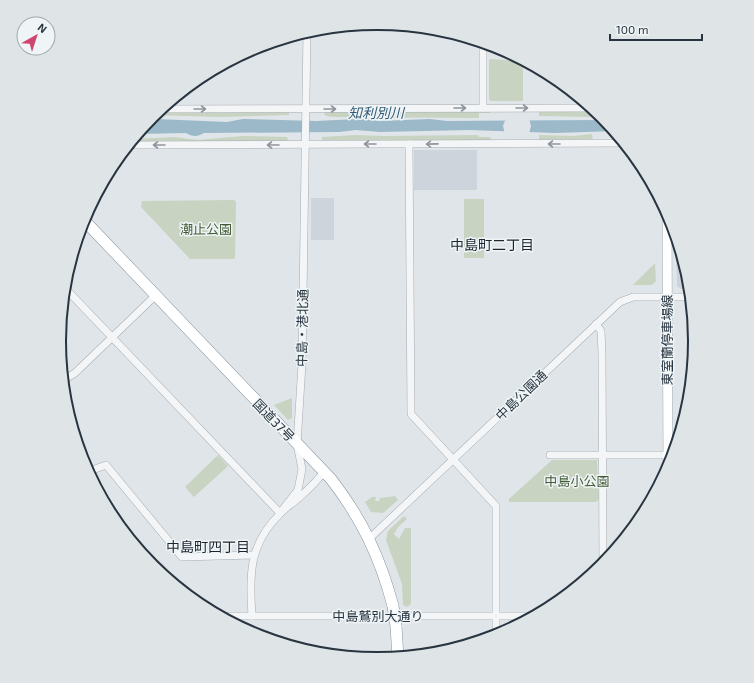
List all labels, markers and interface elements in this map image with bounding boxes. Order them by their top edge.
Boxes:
north arrow [16,16,56,56]
scale bar [610,16,702,42]
text: N [35,20,50,35]
text: 100 m [616,22,648,36]
water label: 知利別川 [348,104,406,121]
one-way arrow [453,104,466,112]
one-way arrow [515,104,528,112]
one-way arrow [193,105,206,113]
one-way arrow [323,105,336,113]
one-way arrow [364,140,377,148]
one-way arrow [426,140,439,148]
one-way arrow [548,140,561,148]
one-way arrow [153,141,166,149]
one-way arrow [267,141,280,149]
park label: 潮止公園 [180,221,232,237]
district label: 中島町二丁目 [450,236,534,253]
street label: 中島・港北通 [293,289,311,367]
street label: 東室蘭停車場線 [659,294,675,386]
street label: 中島公園通 [492,367,550,423]
street label: 国道37号 [250,395,298,445]
park label: 中島小公園 [544,473,610,489]
district label: 中島町四丁目 [166,538,250,555]
street label: 中島鷲別大通り [332,608,424,624]

